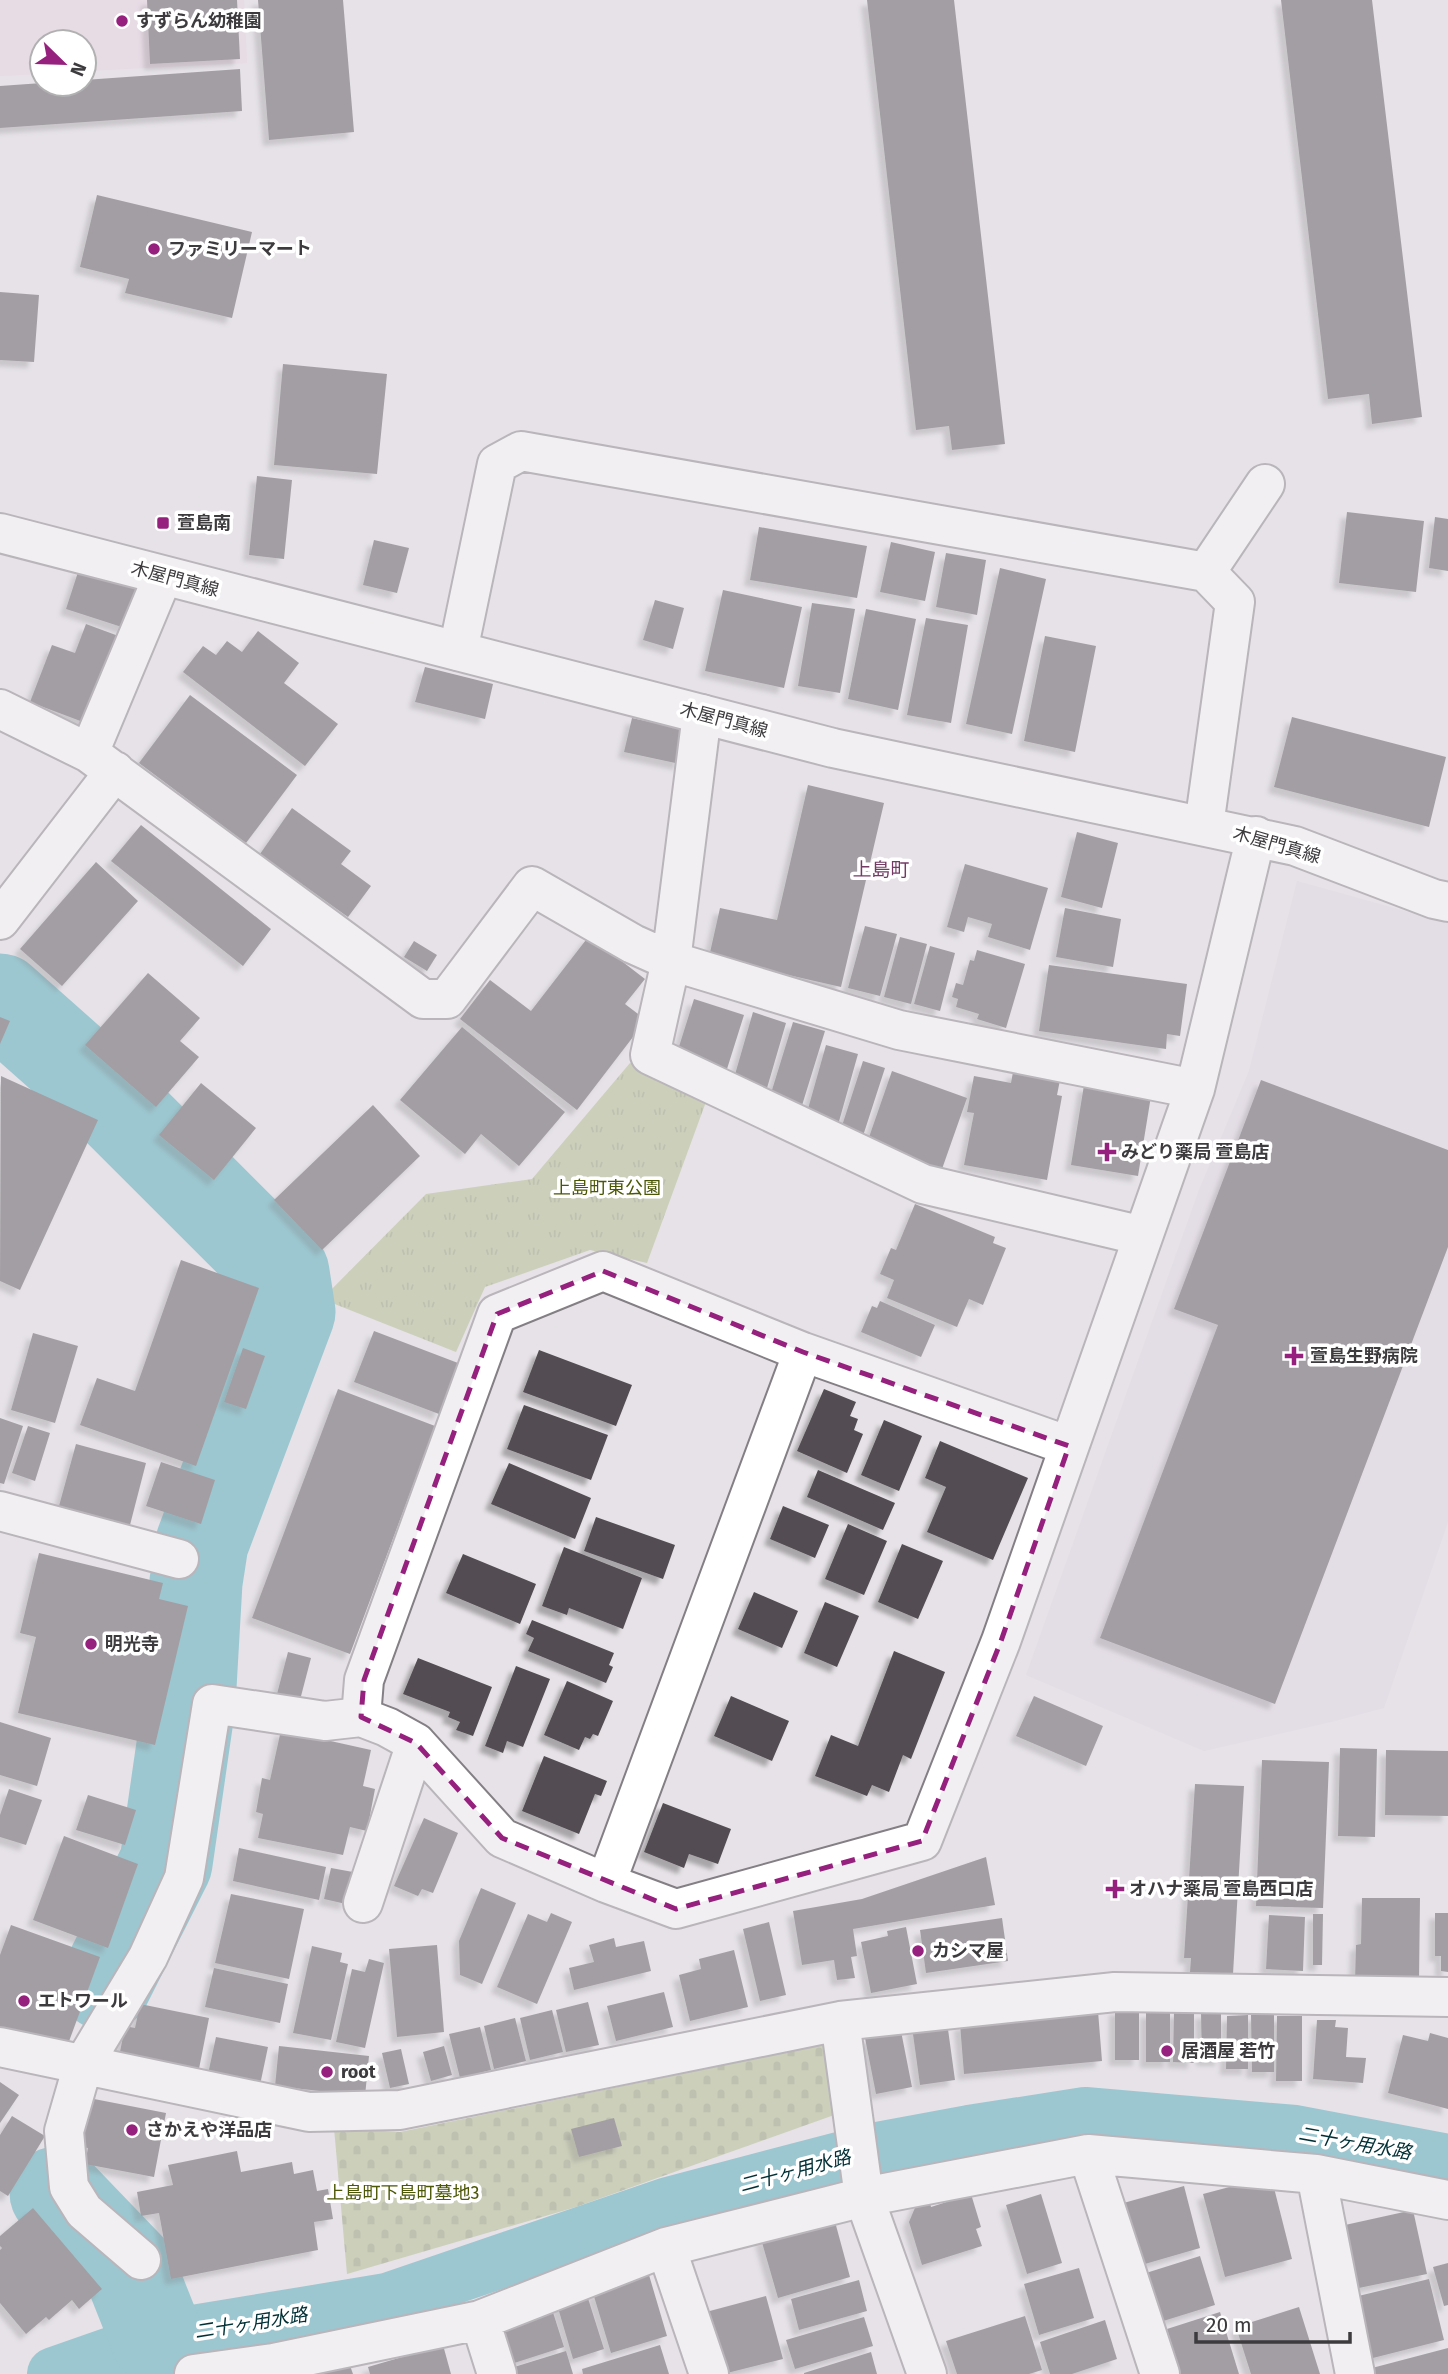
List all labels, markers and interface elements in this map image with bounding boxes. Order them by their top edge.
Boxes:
place label: すずらん幼稚園 [136,10,262,32]
marker: すずらん幼稚園 [114,13,130,29]
north arrow [28,28,98,98]
text: N [65,59,91,80]
place label: ファミリーマート [168,238,312,260]
marker: ファミリーマート [146,241,162,257]
place label: 萱島南 [177,512,231,534]
marker: 萱島南 [155,515,171,531]
street label: 木屋門真線 [129,557,221,601]
street label: 木屋門真線 [678,698,770,742]
street label: 木屋門真線 [1231,822,1323,868]
district label: 上島町 [852,858,910,881]
place label: みどり薬局 萱島店 [1121,1141,1269,1163]
marker: みどり薬局 萱島店 [1099,1144,1115,1160]
park label: 上島町東公園 [553,1177,661,1199]
place label: 萱島生野病院 [1310,1345,1418,1367]
marker: 萱島生野病院 [1284,1346,1304,1366]
place label: 明光寺 [105,1633,159,1655]
marker: 明光寺 [83,1636,99,1652]
place label: オハナ薬局 萱島西口店 [1129,1878,1313,1900]
marker: オハナ薬局 萱島西口店 [1107,1881,1123,1897]
place label: カシマ屋 [932,1940,1004,1962]
marker: カシマ屋 [910,1943,926,1959]
place label: エトワール [38,1990,128,2012]
marker: エトワール [16,1993,32,2009]
place label: 居酒屋 若竹 [1181,2040,1275,2062]
marker: 居酒屋 若竹 [1159,2043,1175,2059]
place label: root [341,2061,377,2083]
marker: root [319,2064,335,2080]
place label: さかえや洋品店 [146,2119,272,2141]
marker: さかえや洋品店 [124,2122,140,2138]
water label: 二十ヶ用水路 [1297,2122,1415,2165]
water label: 二十ヶ用水路 [737,2145,855,2197]
park label: 上島町下島町墓地3 [327,2182,479,2204]
scale bar [1196,2300,1350,2344]
water label: 二十ヶ用水路 [193,2302,311,2343]
text: 20 m [1206,2312,1252,2338]

